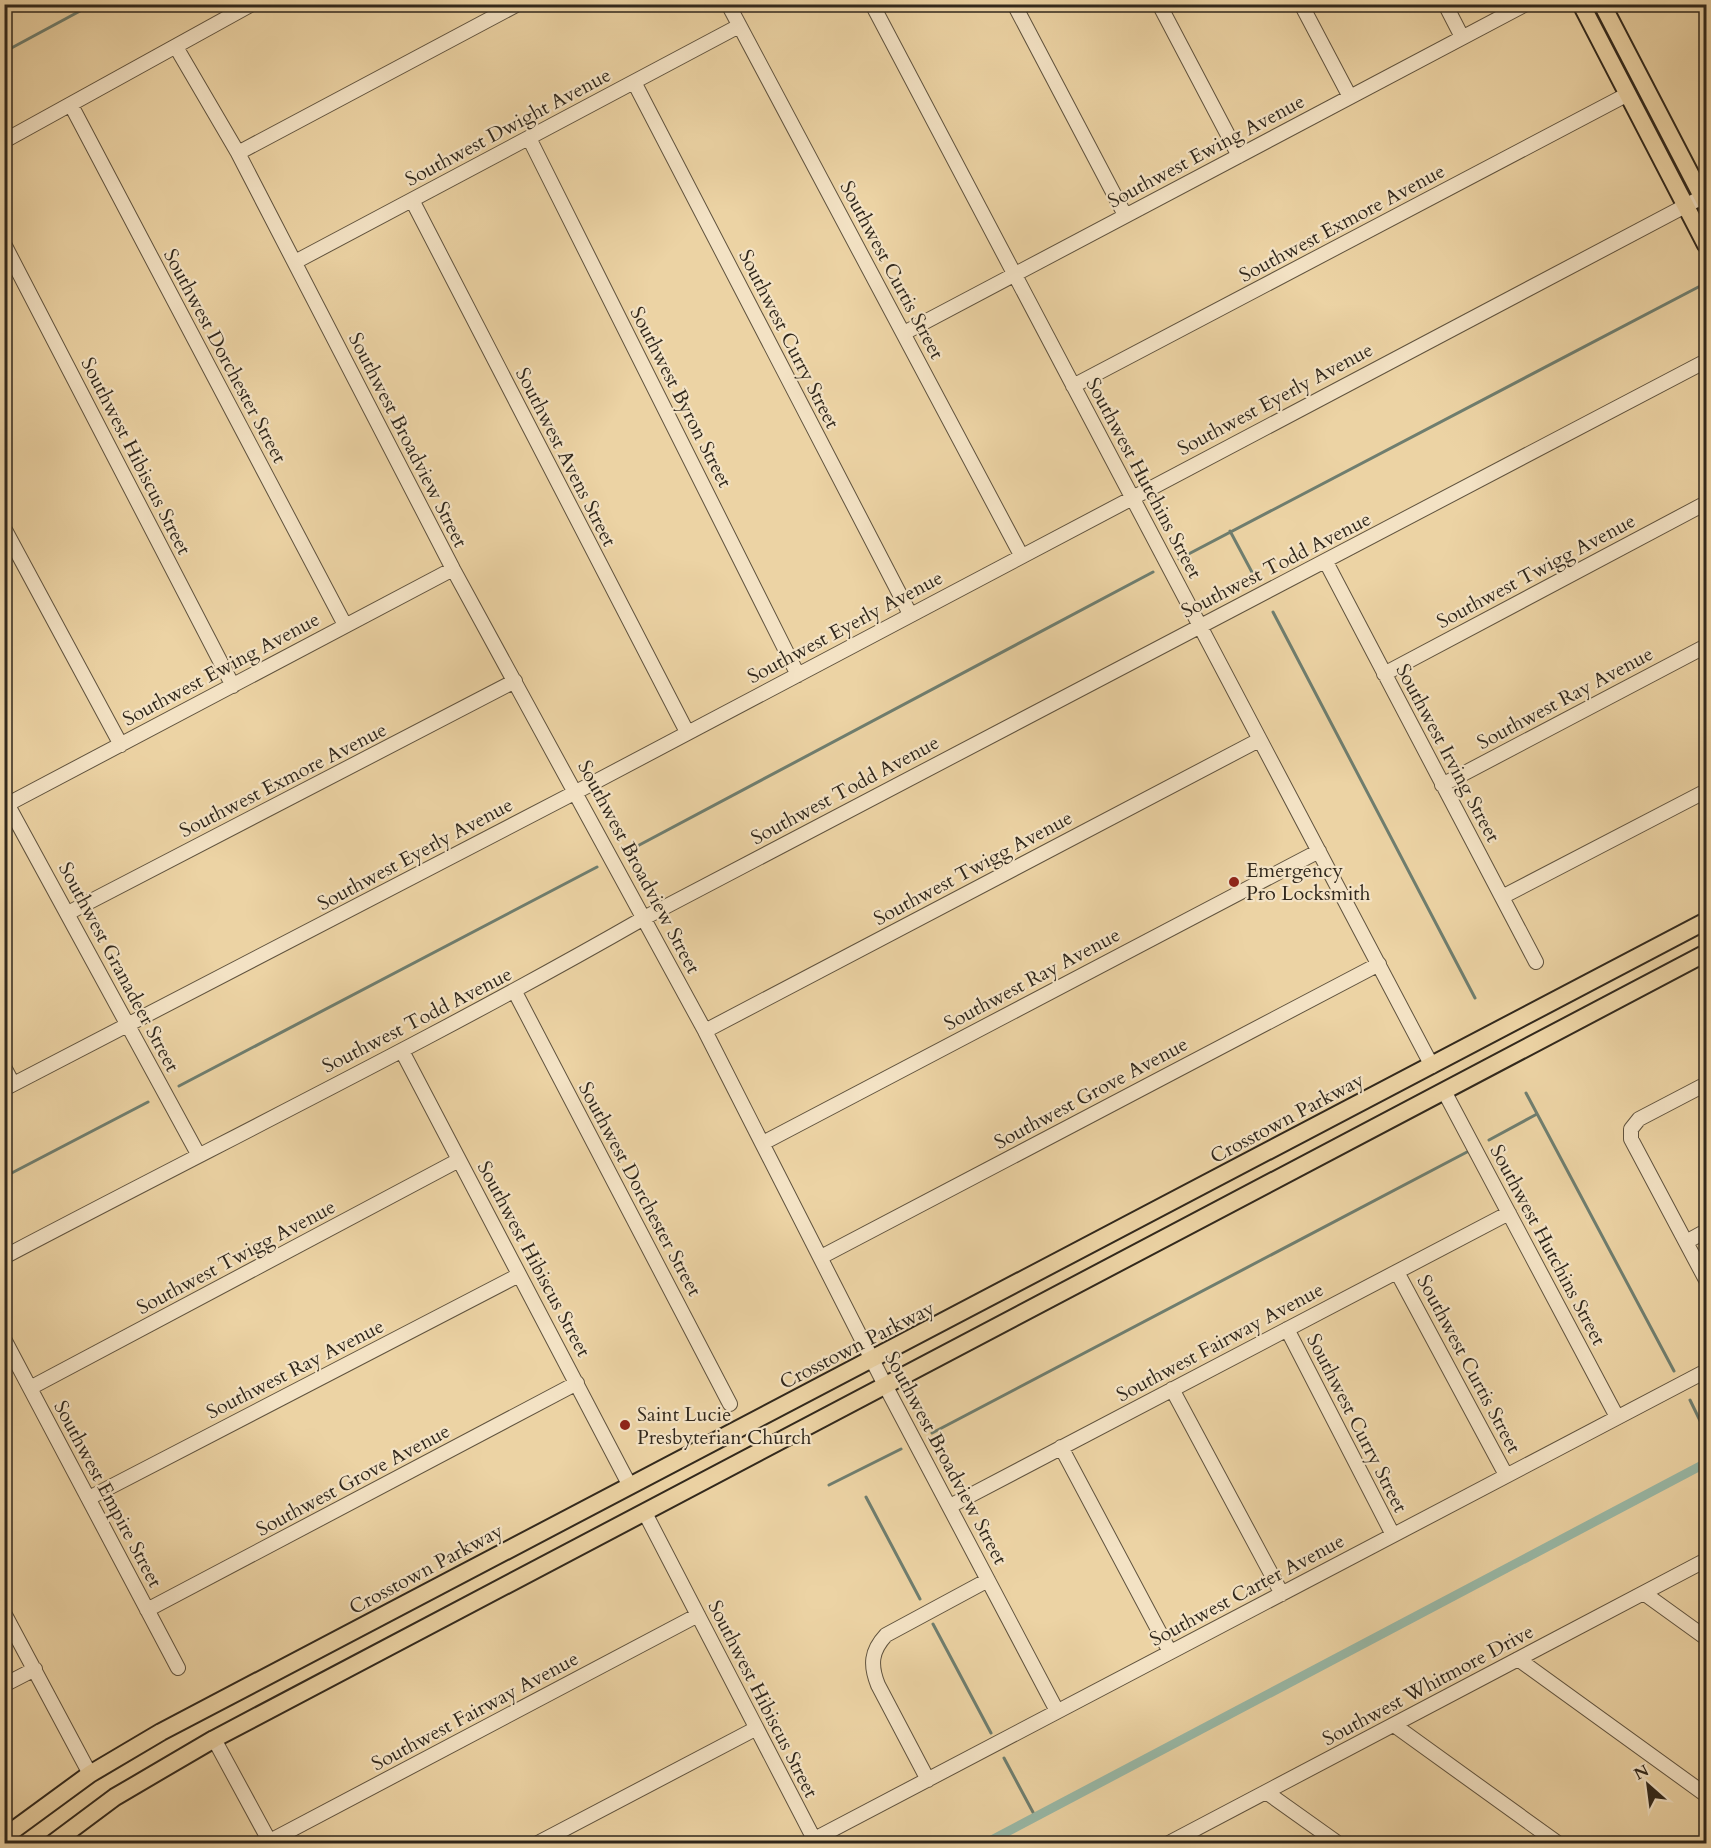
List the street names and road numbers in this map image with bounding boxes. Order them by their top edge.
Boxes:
street label: Southwest Dwight Avenue [400,61,616,193]
street label: Southwest Ewing Avenue [1103,88,1309,214]
street label: Southwest Exmore Avenue [1234,157,1450,289]
street label: Southwest Curtis Street [834,176,951,364]
street label: Southwest Dorchester Street [157,244,293,468]
street label: Southwest Curry Street [732,245,846,434]
street label: Southwest Byron Street [624,302,739,493]
street label: Southwest Broadview Street [342,328,474,553]
street label: Southwest Eyerly Avenue [1173,336,1377,462]
street label: Southwest Hibiscus Street [74,353,198,560]
street label: Southwest Avens Street [509,363,623,552]
street label: Southwest Hutchins Street [1080,373,1209,584]
street label: Southwest Todd Avenue [1176,505,1376,625]
street label: Southwest Twigg Avenue [1432,507,1640,635]
street label: Southwest Eyerly Avenue [743,564,947,690]
street label: Southwest Ewing Avenue [118,606,324,732]
street label: Southwest Ray Avenue [1472,640,1658,756]
street label: Southwest Irving Street [1389,659,1507,848]
street label: Southwest Exmore Avenue [175,716,391,844]
street label: Southwest Todd Avenue [746,729,944,851]
street label: Southwest Broadview Street [571,756,707,979]
street label: Southwest Eyerly Avenue [313,791,517,917]
street label: Southwest Twigg Avenue [869,804,1077,932]
street label: Southwest Granadeer Street [52,857,186,1077]
street label: Southwest Ray Avenue [939,921,1125,1037]
street label: Southwest Todd Avenue [317,960,517,1080]
street label: Southwest Grove Avenue [989,1030,1193,1156]
street label: Crosstown Parkway [1205,1066,1369,1170]
street label: Southwest Dorchester Street [572,1077,708,1301]
street label: Southwest Hutchins Street [1484,1140,1613,1351]
street label: Southwest Hibiscus Street [471,1156,597,1362]
street label: Southwest Twigg Avenue [132,1193,340,1321]
street label: Southwest Curtis Street [1411,1270,1528,1458]
street label: Southwest Fairway Avenue [1112,1276,1328,1408]
street label: Crosstown Parkway [775,1294,939,1396]
street label: Southwest Ray Avenue [202,1313,388,1425]
street label: Southwest Curry Street [1300,1329,1414,1518]
street label: Southwest Broadview Street [878,1347,1014,1570]
street label: Southwest Empire Street [47,1396,169,1593]
street label: Southwest Grove Avenue [251,1417,455,1543]
street label: Crosstown Parkway [344,1517,508,1621]
street label: Southwest Carter Avenue [1145,1527,1349,1653]
street label: Southwest Hibiscus Street [701,1596,825,1803]
street label: Southwest Whitmore Drive [1318,1618,1538,1752]
street label: Southwest Fairway Avenue [367,1645,583,1777]

